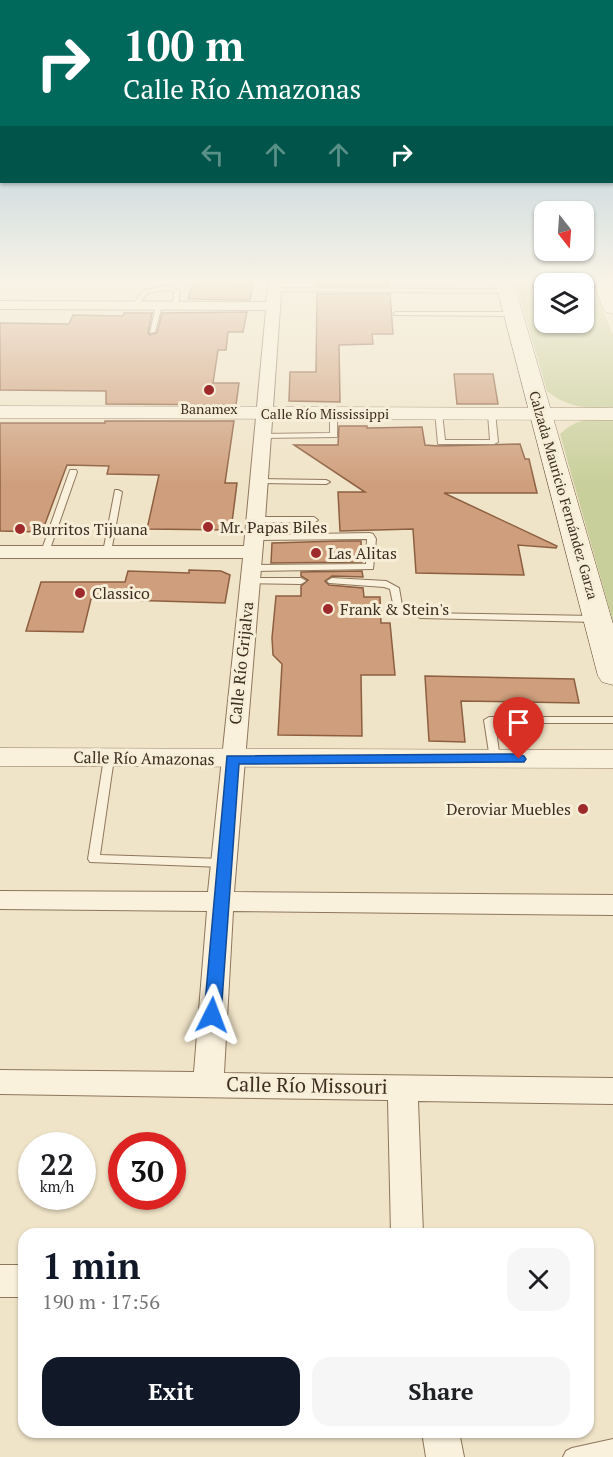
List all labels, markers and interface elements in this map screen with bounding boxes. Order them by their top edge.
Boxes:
text: 100 m [123,17,244,73]
icon: right [24,24,102,102]
text: Calle Río Amazonas [123,71,361,107]
icon: left [196,138,229,171]
icon: ahead [259,138,292,171]
icon: ahead [322,138,355,171]
icon: right [385,138,418,171]
north arrow [534,201,594,261]
map controls [534,201,594,333]
button: layers [534,273,594,333]
marker: Banamex [202,383,216,397]
street label: Calzada Mauricio Fernández Garza [525,389,603,601]
place label: Banamex [180,399,238,418]
street label: Calle Río Mississippi [261,404,389,423]
place label: Mr. Papas Biles [220,516,327,538]
place label: Burritos Tijuana [32,518,148,540]
marker: Mr. Papas Biles [201,520,215,534]
marker: Burritos Tijuana [13,522,27,536]
place label: Las Alitas [328,542,397,564]
marker: Las Alitas [309,546,323,560]
place label: Classico [92,582,150,604]
marker: Classico [73,586,87,600]
place label: Frank & Stein's [340,598,449,620]
street label: Calle Río Grijalva [224,601,258,725]
marker: Frank & Stein's [321,602,335,616]
pin [493,697,544,759]
icon: arrive [502,706,535,739]
street label: Calle Río Amazonas [73,746,215,770]
place label: Deroviar Muebles [446,798,571,820]
marker: Deroviar Muebles [576,802,590,816]
position arrow [180,983,244,1047]
street label: Calle Río Missouri [226,1070,388,1100]
speed limit sign: 30 [108,1132,186,1210]
text: 22 [40,1144,74,1184]
text: km/h [40,1176,74,1196]
text: 1 min [42,1242,140,1289]
button: close [507,1248,570,1311]
text: 190 m · 17:56 [42,1288,160,1315]
button: Exit [42,1357,300,1426]
button: Share [312,1357,570,1426]

